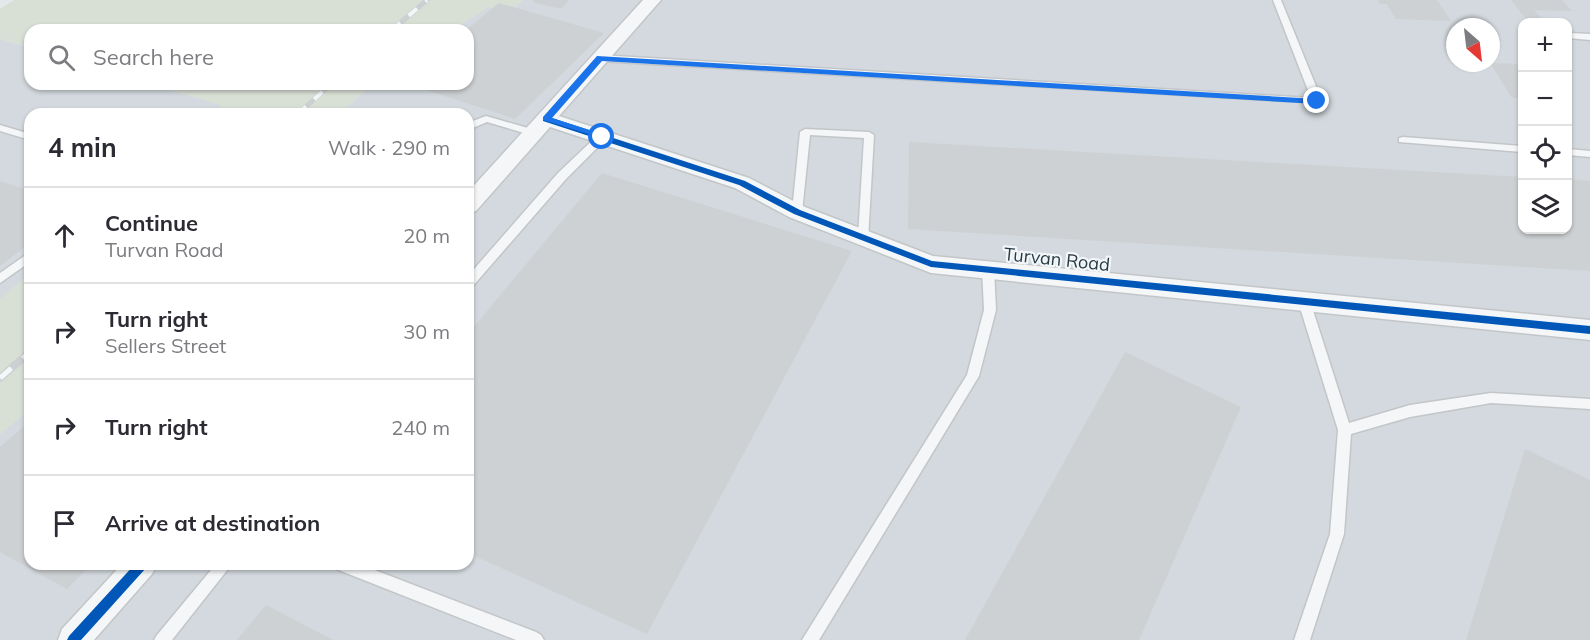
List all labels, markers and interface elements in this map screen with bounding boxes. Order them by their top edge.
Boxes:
north arrow [1446,18,1500,72]
map controls [1518,18,1572,234]
button: + [1518,18,1572,72]
search box [24,24,474,90]
icon: search [45,41,78,74]
text: Search here [93,43,214,71]
button: − [1518,72,1572,126]
route end [1303,87,1329,113]
route start [588,123,614,149]
button: locate [1518,126,1572,180]
text: 4 min [48,131,117,164]
text: Walk · 290 m [328,135,450,160]
button: layers [1518,180,1572,234]
text: Continue [105,209,198,237]
icon: ahead [48,219,81,252]
text: 20 m [403,223,450,248]
text: Turvan Road [105,237,223,262]
street label: Turvan Road [1003,242,1111,276]
text: Turn right [105,305,208,333]
icon: right [48,315,81,348]
text: 30 m [403,319,450,344]
text: Sellers Street [105,333,226,358]
icon: right [48,411,81,444]
text: Turn right [105,413,208,441]
text: 240 m [391,415,450,440]
icon: arrive [48,507,81,540]
text: Arrive at destination [105,509,320,537]

